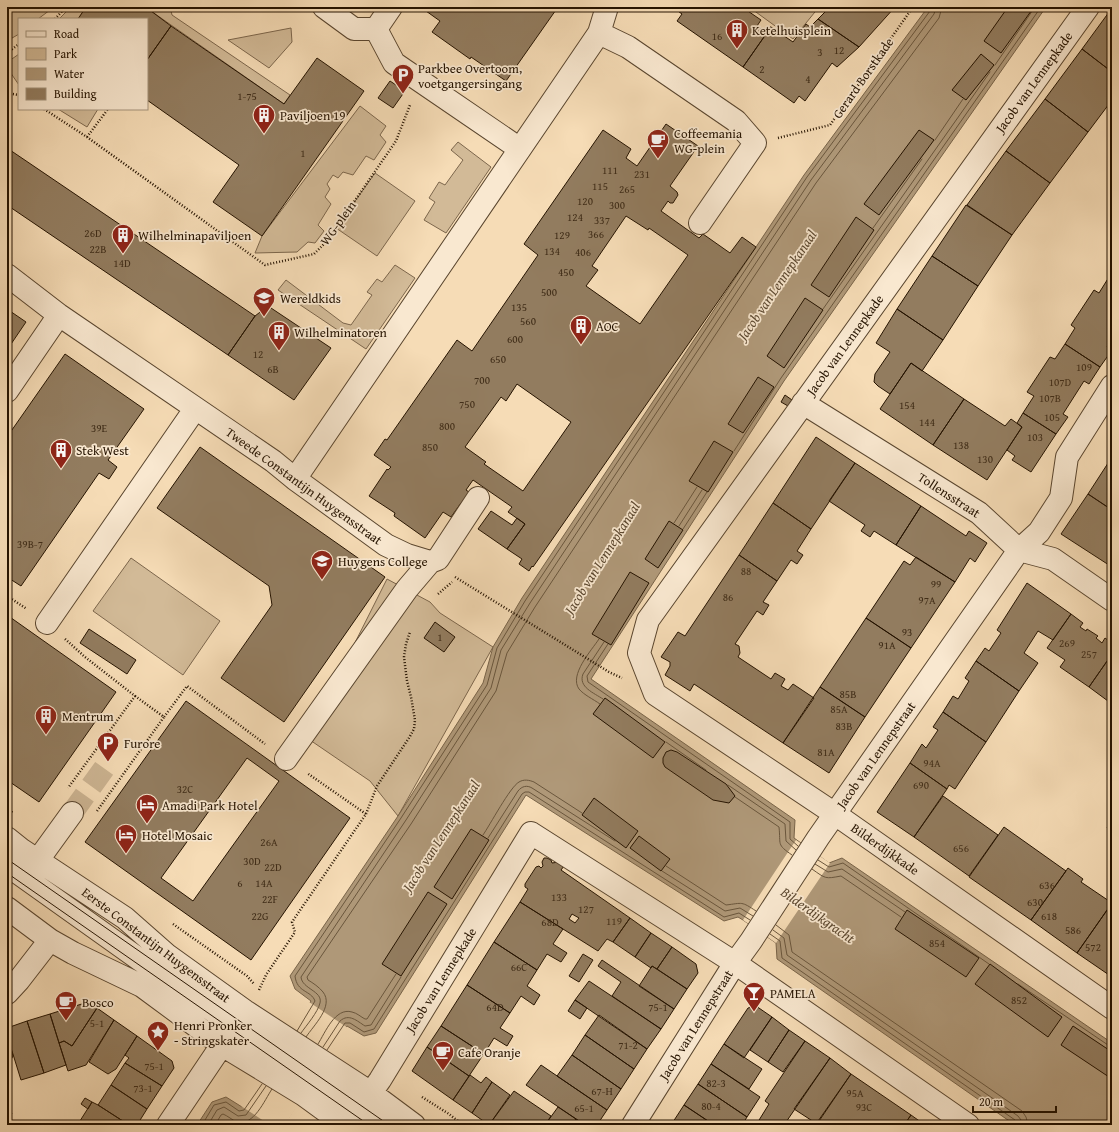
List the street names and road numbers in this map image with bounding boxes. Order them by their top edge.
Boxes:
street label: Jacob van Lennepkade [990,28,1077,138]
street label: Gerard Borstkade [828,34,898,122]
street label: WG-plein [315,196,361,249]
street label: Jacob van Lennepkade [801,291,888,401]
street label: Tweede Constantijn Huygensstraat [222,423,387,550]
street label: Tollensstraat [914,468,984,523]
street label: Jacob van Lennepstraat [831,697,920,814]
street label: Bilderdijkkade [847,818,923,880]
street label: Eerste Constantijn Huygensstraat [78,883,235,1008]
street label: Jacob van Lennepkade [400,924,481,1038]
street label: Jacob van Lennepstraat [653,966,738,1085]

